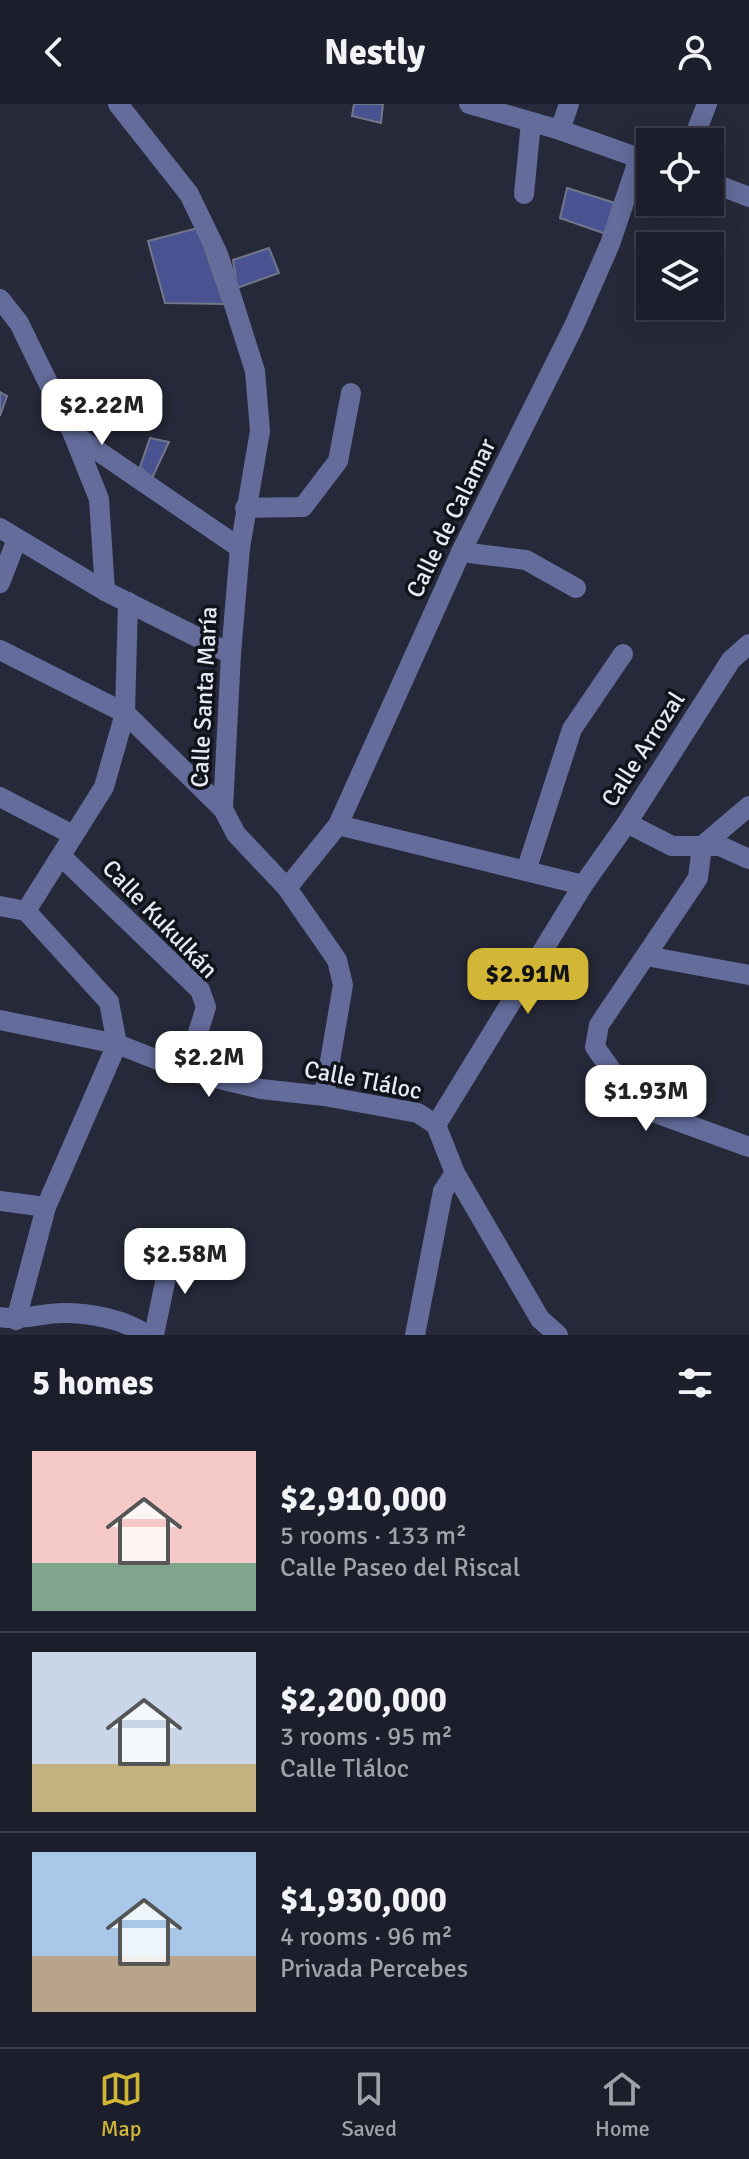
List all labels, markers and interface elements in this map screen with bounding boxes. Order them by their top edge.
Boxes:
icon: back [32,30,76,74]
text: Nestly [324,30,425,75]
icon: person [673,30,717,74]
map controls [636,128,724,320]
button: locate [636,128,724,216]
button: layers [636,232,724,320]
pin: $2.22M [37,379,167,447]
text: $2.22M [59,389,145,421]
street label: Calle de Calamar [400,433,503,602]
street label: Calle Santa María [184,606,224,788]
street label: Calle Arrozal [595,686,691,812]
street label: Calle Kukulkán [96,853,224,985]
pin: $2.91M [463,948,593,1016]
text: $2.91M [485,958,571,990]
pin: $2.2M [153,1031,265,1099]
text: $2.2M [173,1041,245,1073]
street label: Calle Tláloc [302,1054,424,1106]
pin: $1.93M [581,1065,711,1133]
text: $1.93M [603,1075,689,1107]
pin: $2.58M [120,1228,250,1296]
text: $2.58M [142,1238,228,1270]
icon: filters [673,1361,717,1405]
text: 5 homes [32,1362,153,1404]
text: $2,910,000 [280,1478,447,1520]
icon: home [96,1483,192,1579]
text: 5 rooms · 133 m² [280,1520,467,1552]
text: Calle Paseo del Riscal [280,1552,520,1584]
text: $2,200,000 [280,1679,447,1721]
icon: home [96,1684,192,1780]
text: 3 rooms · 95 m² [280,1721,453,1753]
text: Calle Tláloc [280,1753,409,1785]
text: $1,930,000 [280,1879,447,1921]
icon: home [96,1884,192,1980]
text: 4 rooms · 96 m² [280,1921,453,1953]
text: Privada Percebes [280,1953,468,1985]
tab: Map [99,2067,143,2142]
tab: Saved [341,2067,397,2142]
tab: Home [595,2067,650,2142]

